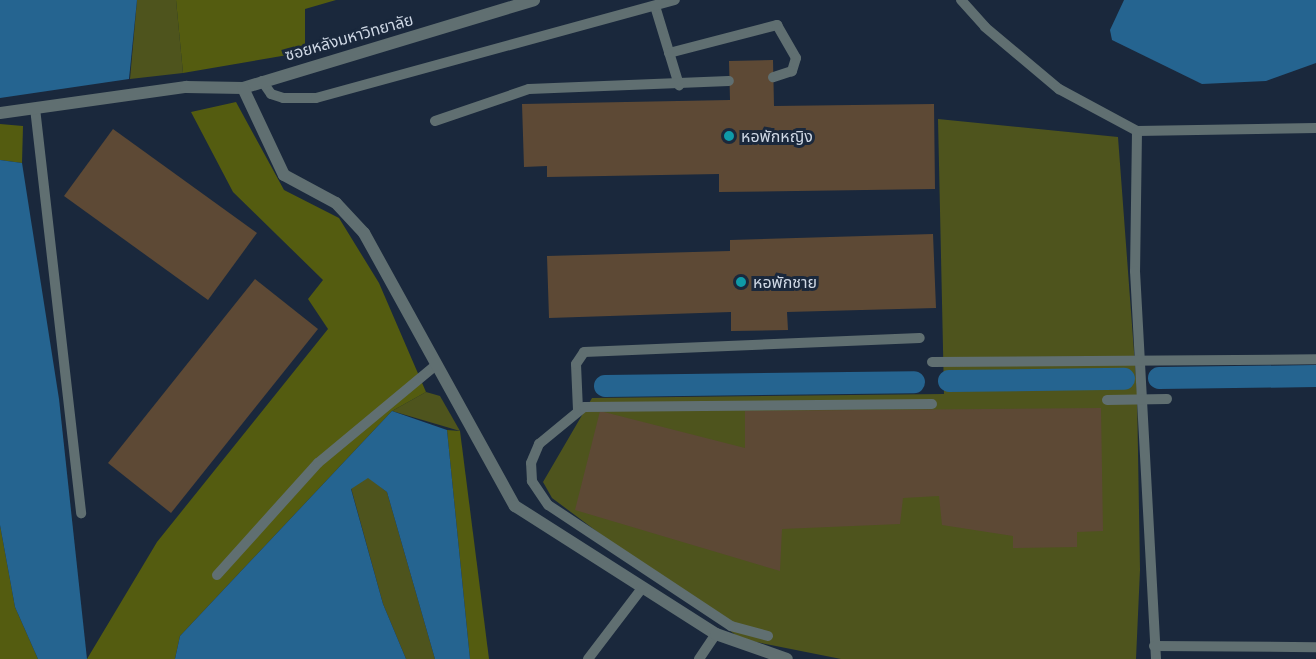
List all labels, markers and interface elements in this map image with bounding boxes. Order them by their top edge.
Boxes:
street label: ซอยหลังมหาวิทยาลัย [283,9,415,65]
place label: หอพักหญิง [741,126,813,146]
marker: หอพักหญิง [722,129,736,143]
place label: หอพักชาย [753,272,817,292]
marker: หอพักชาย [734,275,748,289]

